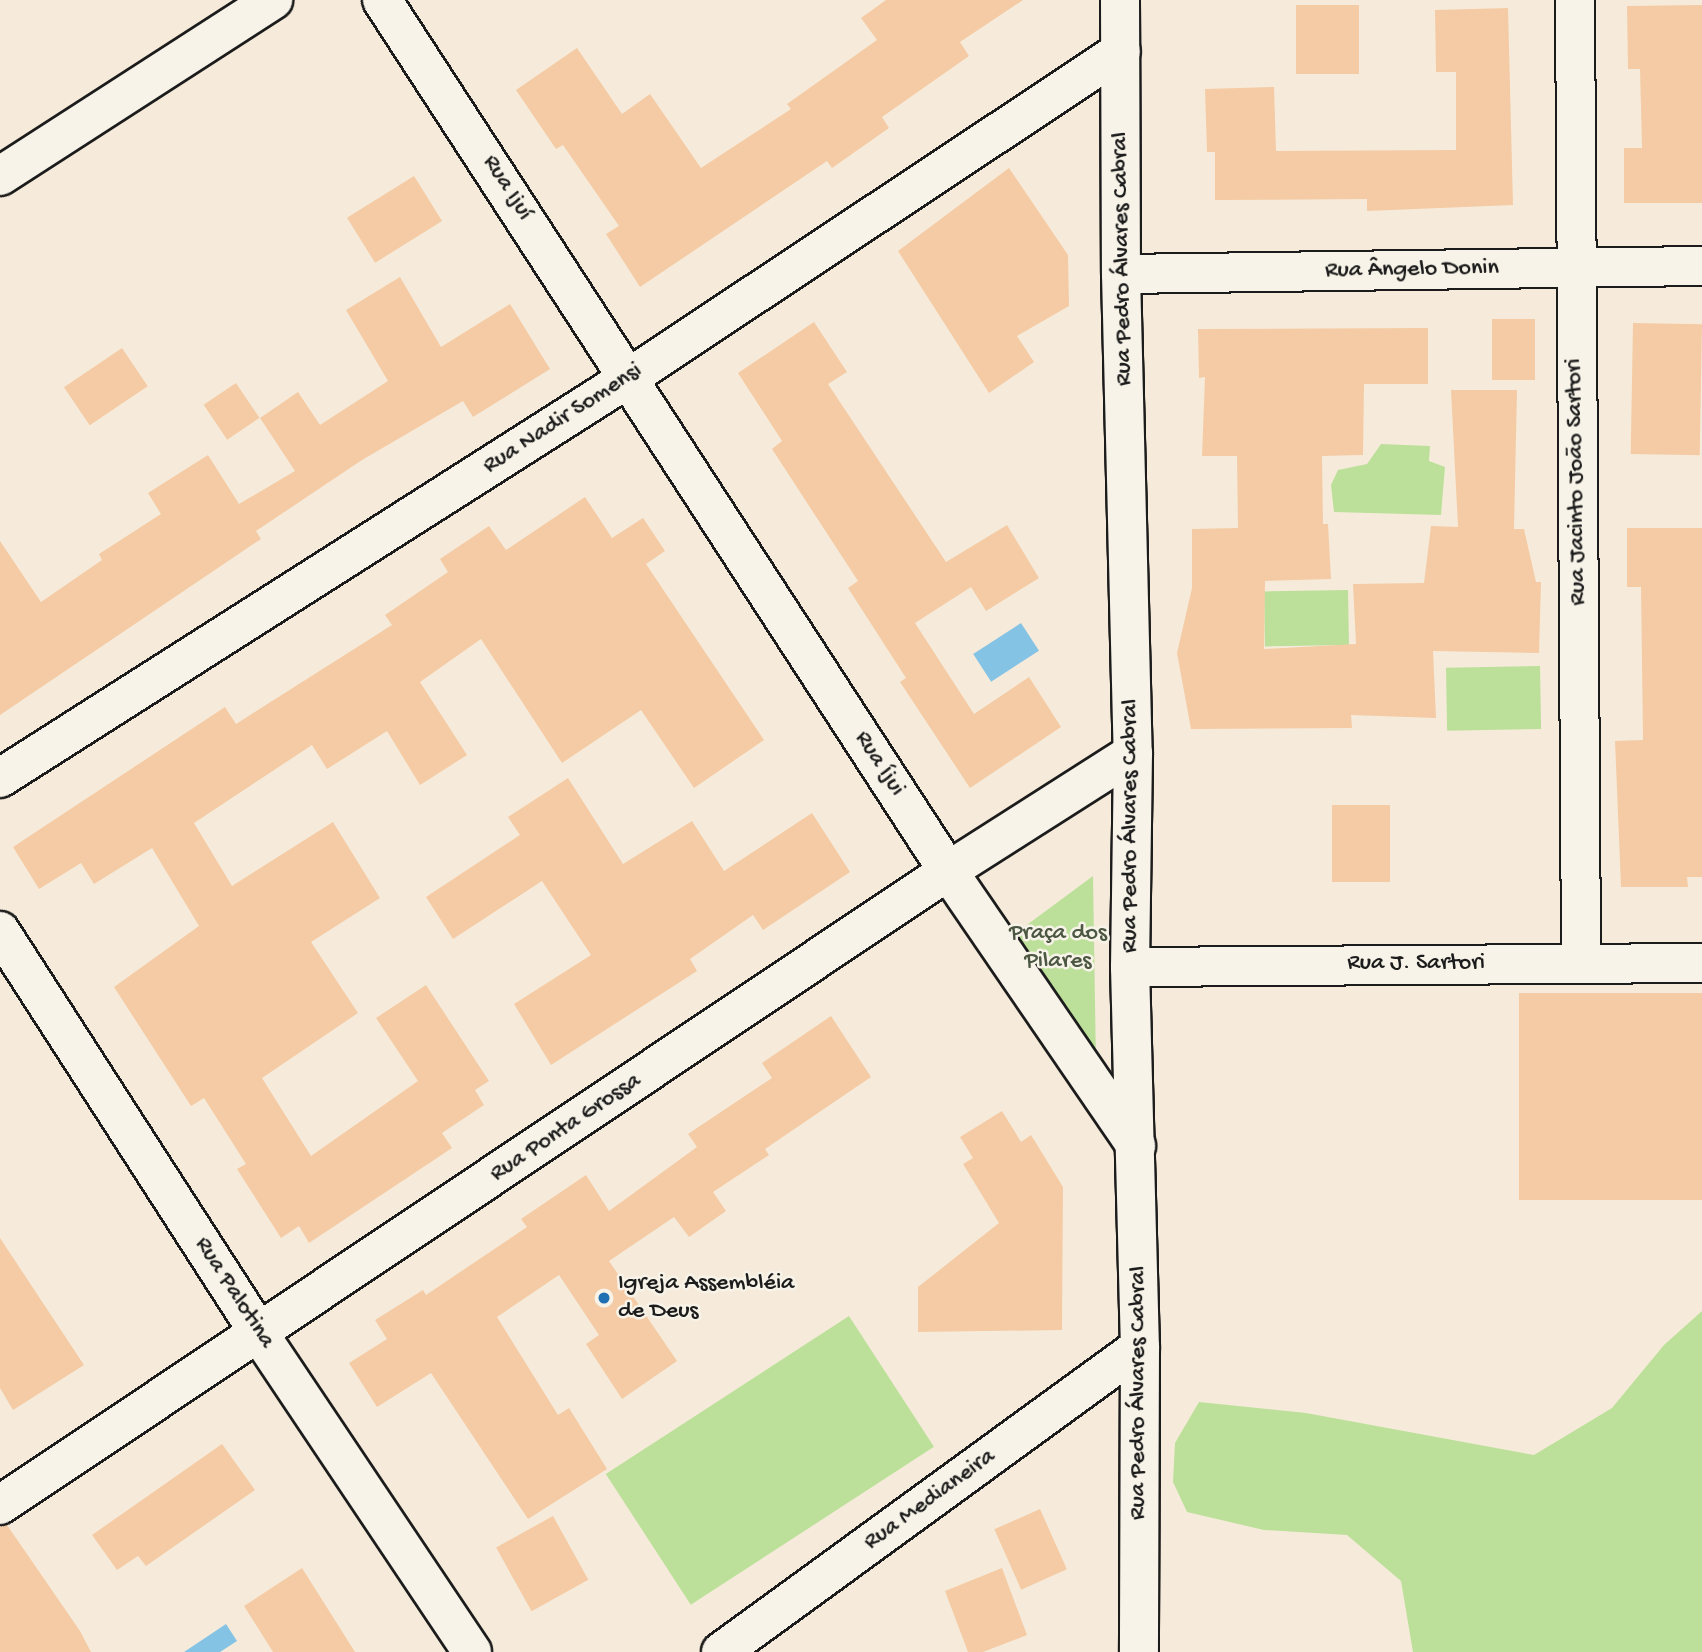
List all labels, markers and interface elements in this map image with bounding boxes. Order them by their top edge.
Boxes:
street label: Rua Pedro Álvares Cabral [1106,132,1140,386]
street label: Rua Ijuí [475,150,539,226]
street label: Rua Ângelo Donin [1325,254,1499,286]
street label: Rua Nadir Somensi [478,357,648,481]
street label: Rua Jacinto João Sartori [1560,358,1594,606]
street label: Rua Pedro Álvares Cabral [1117,699,1145,953]
street label: Rua Íjui [847,726,911,802]
park label: Praça dos Pilares [1009,920,1107,976]
street label: Rua J. Sartori [1347,950,1485,978]
street label: Rua Ponta Grossa [485,1067,647,1189]
street label: Rua Palotina [187,1232,281,1354]
street label: Rua Pedro Álvares Cabral [1125,1266,1153,1520]
place label: Igreja Assembléia de Deus [618,1270,794,1326]
marker: Igreja Assembléia de Deus [596,1290,612,1306]
street label: Rua Medianeira [859,1443,1001,1557]

